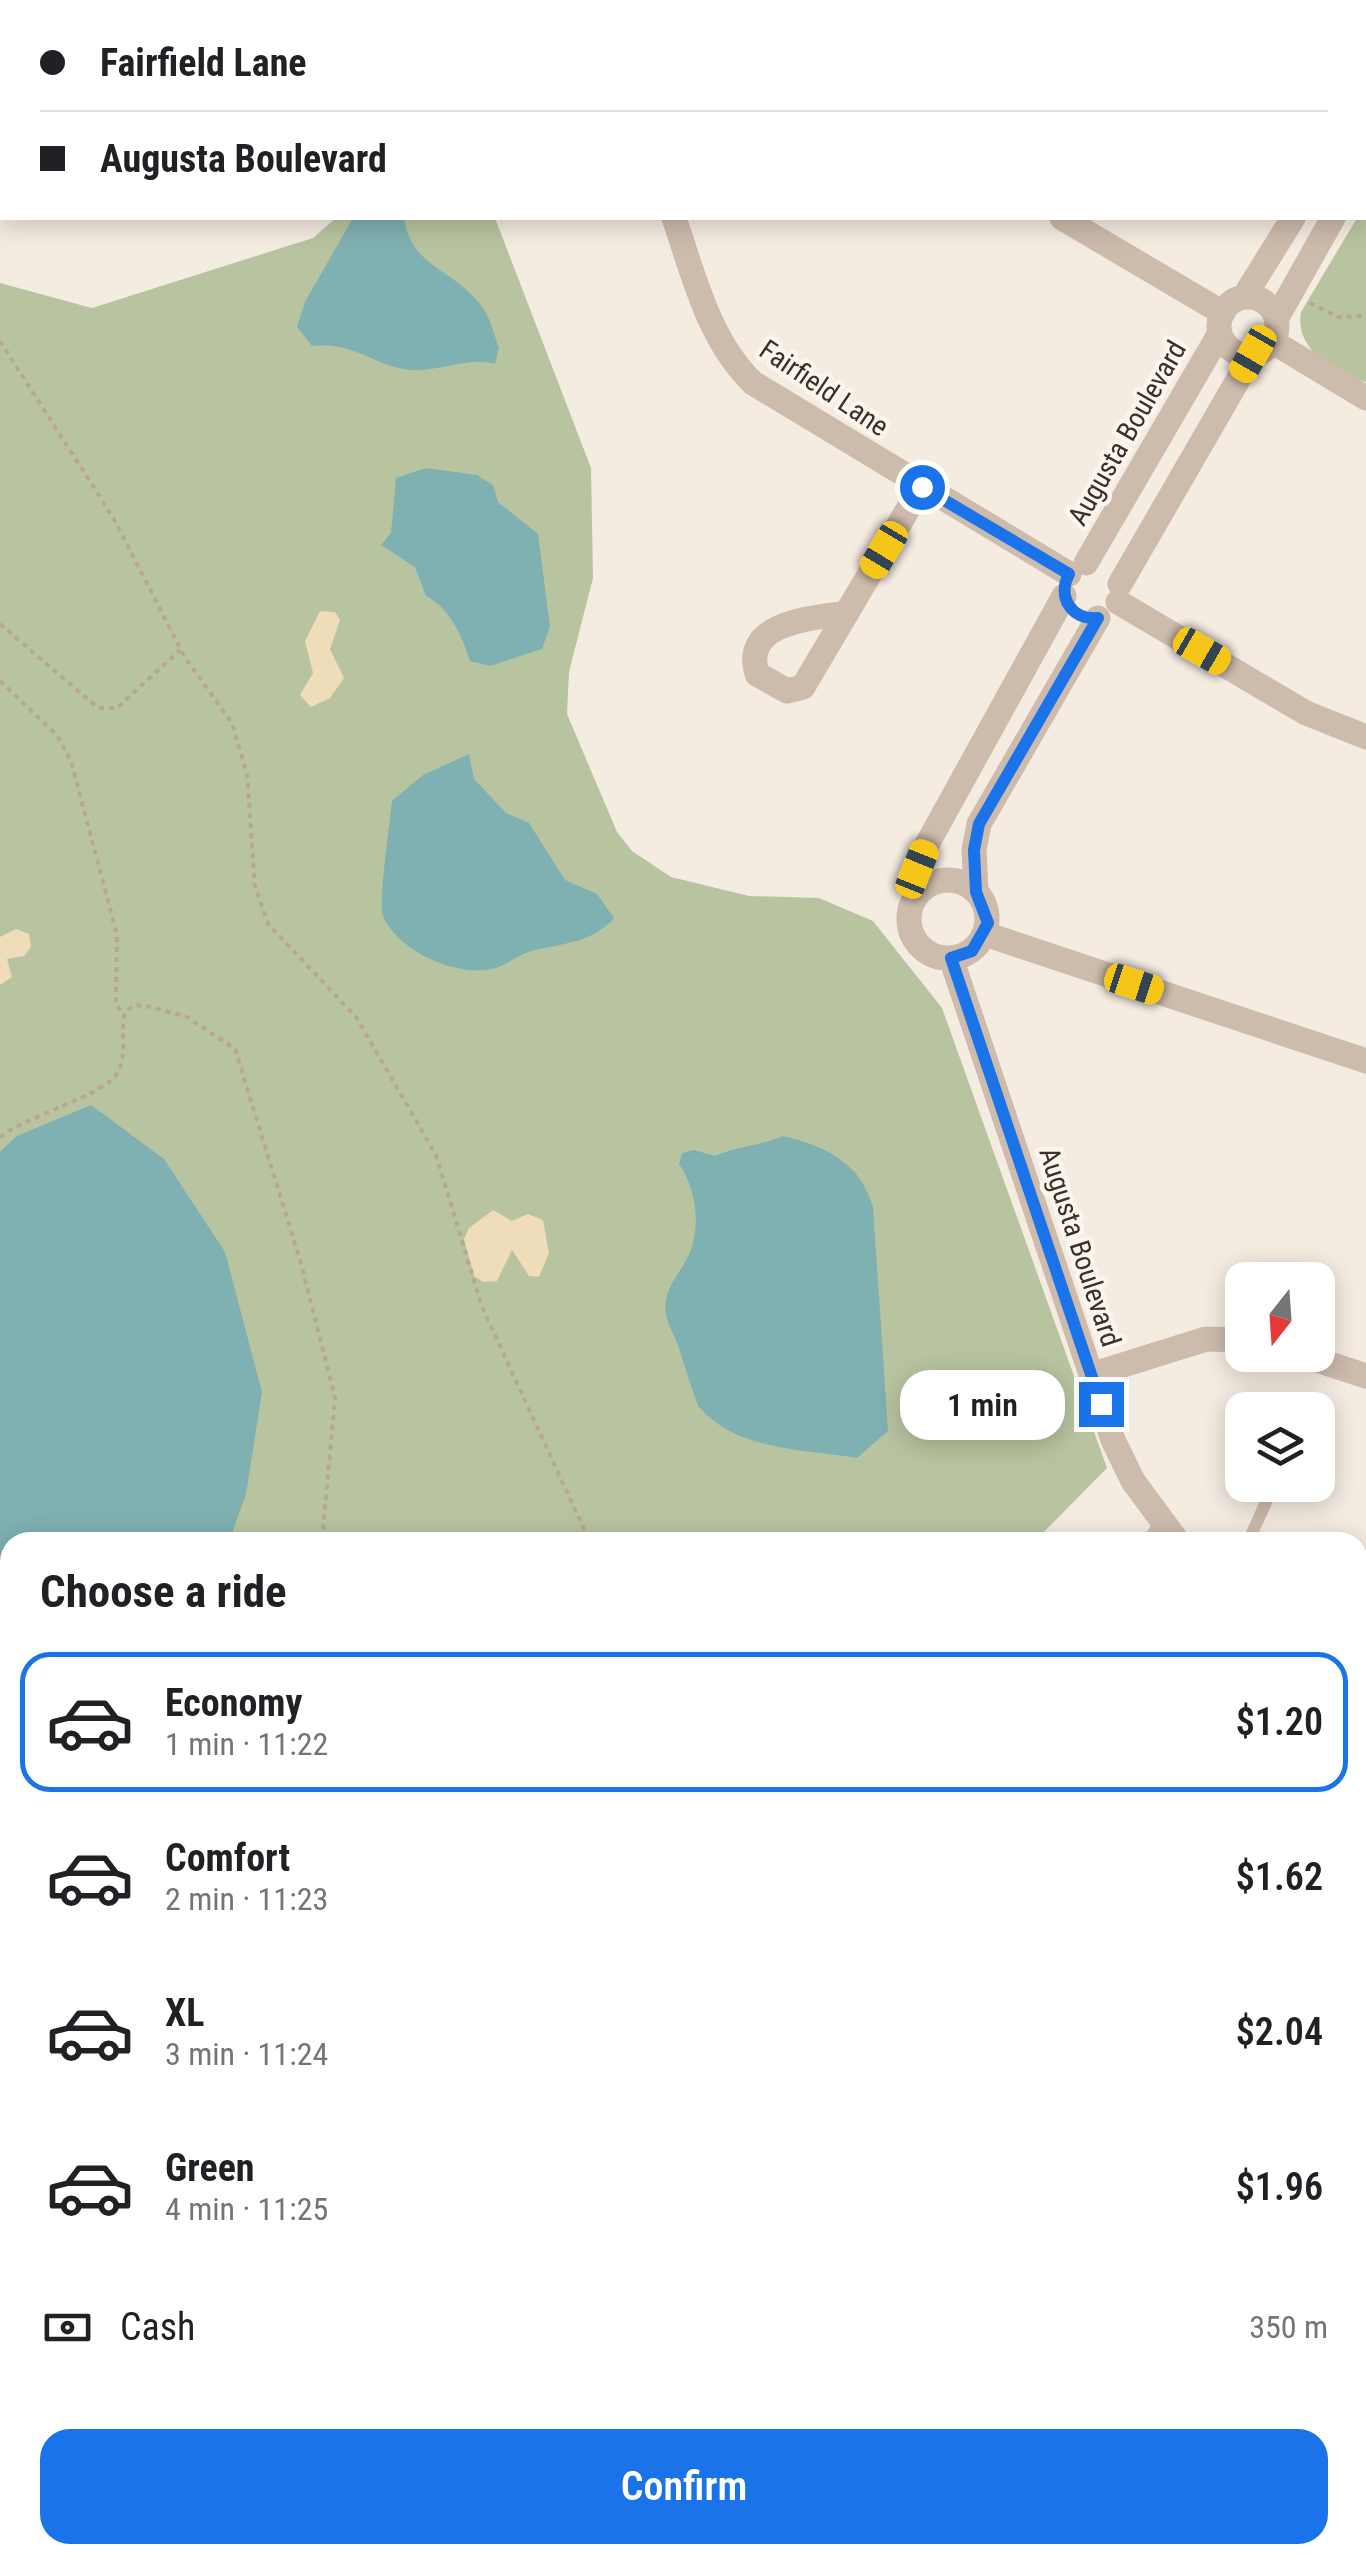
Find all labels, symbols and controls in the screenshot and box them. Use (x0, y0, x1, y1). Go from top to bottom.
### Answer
text: Fairfield Lane (100, 41, 307, 85)
text: Augusta Boulevard (100, 137, 387, 181)
car (1225, 321, 1281, 387)
street label: Fairfield Lane (753, 333, 895, 443)
street label: Augusta Boulevard (1061, 335, 1193, 531)
route start (900, 465, 945, 510)
car (856, 517, 912, 583)
car (1169, 623, 1235, 679)
car (892, 836, 942, 902)
car (1101, 960, 1167, 1008)
street label: Augusta Boulevard (1032, 1143, 1128, 1351)
north arrow (1225, 1262, 1335, 1372)
map controls (1225, 1262, 1335, 1502)
callout: 1 min (901, 1369, 1066, 1439)
route end (1079, 1382, 1124, 1427)
text: 1 min (947, 1386, 1018, 1424)
button: layers (1225, 1392, 1335, 1502)
text: Choose a ride (40, 1565, 287, 1618)
icon: car (45, 1677, 135, 1767)
text: Economy (165, 1681, 302, 1725)
text: $1.20 (1236, 1700, 1323, 1744)
text: 1 min · 11:22 (165, 1725, 328, 1763)
icon: car (45, 1832, 135, 1922)
text: Comfort (165, 1836, 290, 1880)
text: $1.62 (1236, 1855, 1323, 1899)
text: 2 min · 11:23 (165, 1880, 328, 1918)
icon: car (45, 1987, 135, 2077)
text: XL (165, 1991, 204, 2035)
text: $2.04 (1236, 2010, 1323, 2054)
text: 3 min · 11:24 (165, 2035, 328, 2073)
icon: car (45, 2142, 135, 2232)
text: Green (165, 2146, 255, 2190)
text: $1.96 (1236, 2165, 1323, 2209)
text: 4 min · 11:25 (165, 2190, 328, 2228)
icon: cash (40, 2300, 95, 2355)
text: Cash (120, 2305, 195, 2349)
text: 350 m (1249, 2308, 1328, 2346)
button: Confirm (40, 2429, 1328, 2544)

